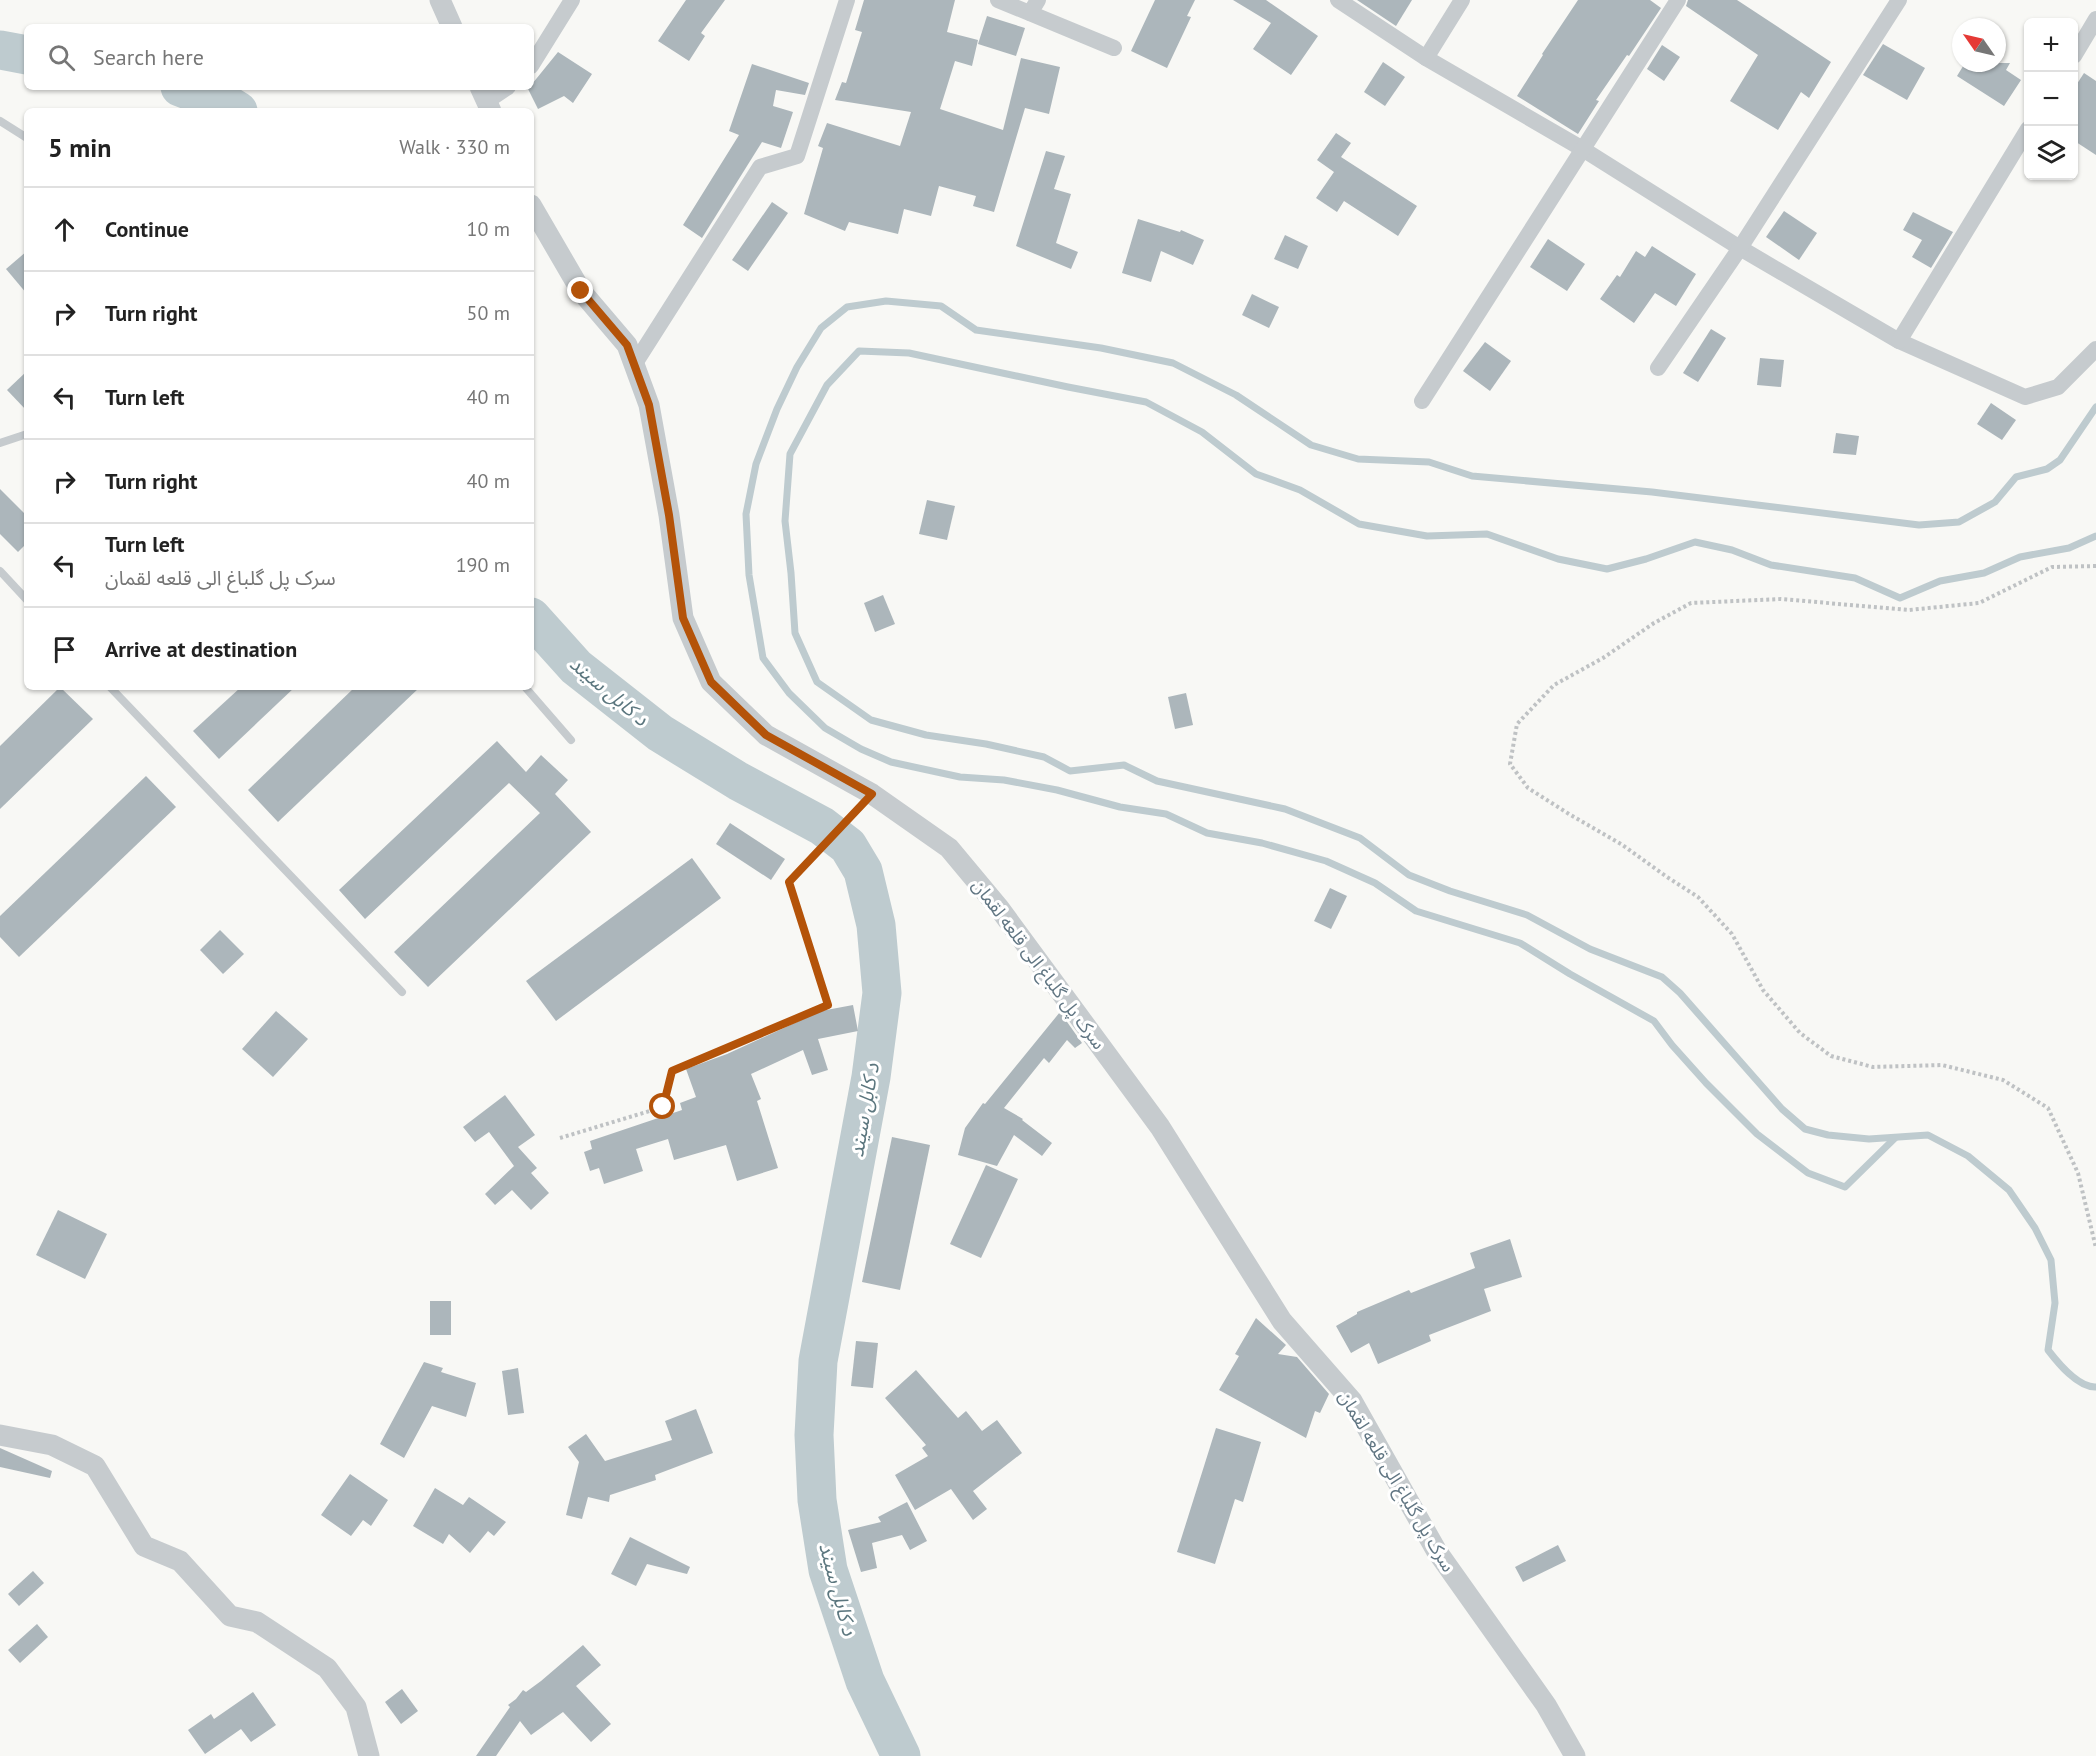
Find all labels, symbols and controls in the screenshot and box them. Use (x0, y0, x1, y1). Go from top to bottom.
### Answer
north arrow (1952, 18, 2006, 72)
map controls (2024, 18, 2078, 180)
button: + (2024, 18, 2078, 72)
search box (24, 24, 534, 90)
icon: search (45, 41, 78, 74)
text: Search here (93, 43, 204, 71)
button: − (2024, 72, 2078, 126)
button: layers (2024, 126, 2078, 180)
text: 5 min (48, 131, 111, 164)
text: Walk · 330 m (399, 134, 510, 160)
icon: ahead (48, 213, 81, 246)
text: Continue (105, 215, 189, 243)
text: 10 m (467, 216, 510, 242)
route end (567, 277, 593, 303)
icon: right (48, 297, 81, 330)
text: Turn right (105, 299, 197, 327)
text: 50 m (467, 300, 510, 326)
icon: left (48, 381, 81, 414)
text: Turn left (105, 383, 185, 411)
text: 40 m (467, 384, 510, 410)
icon: right (48, 465, 81, 498)
text: Turn right (105, 467, 197, 495)
text: 40 m (467, 468, 510, 494)
text: Turn left (105, 530, 185, 558)
icon: left (48, 549, 81, 582)
text: 190 m (456, 552, 510, 578)
text: سرک پل گلباغ الی قلعه لقمان (105, 565, 336, 591)
icon: arrive (48, 633, 81, 666)
text: Arrive at destination (105, 635, 297, 663)
water label: د کابل سيند (564, 651, 654, 732)
street label: سرک پل گلباغ الی قلعه لقمان (965, 874, 1111, 1056)
water label: د کابل سيند (843, 1061, 885, 1159)
route start (649, 1093, 675, 1119)
street label: سرک پل گلباغ الی قلعه لقمان (1331, 1386, 1460, 1577)
water label: د کابل سيند (813, 1540, 863, 1639)

